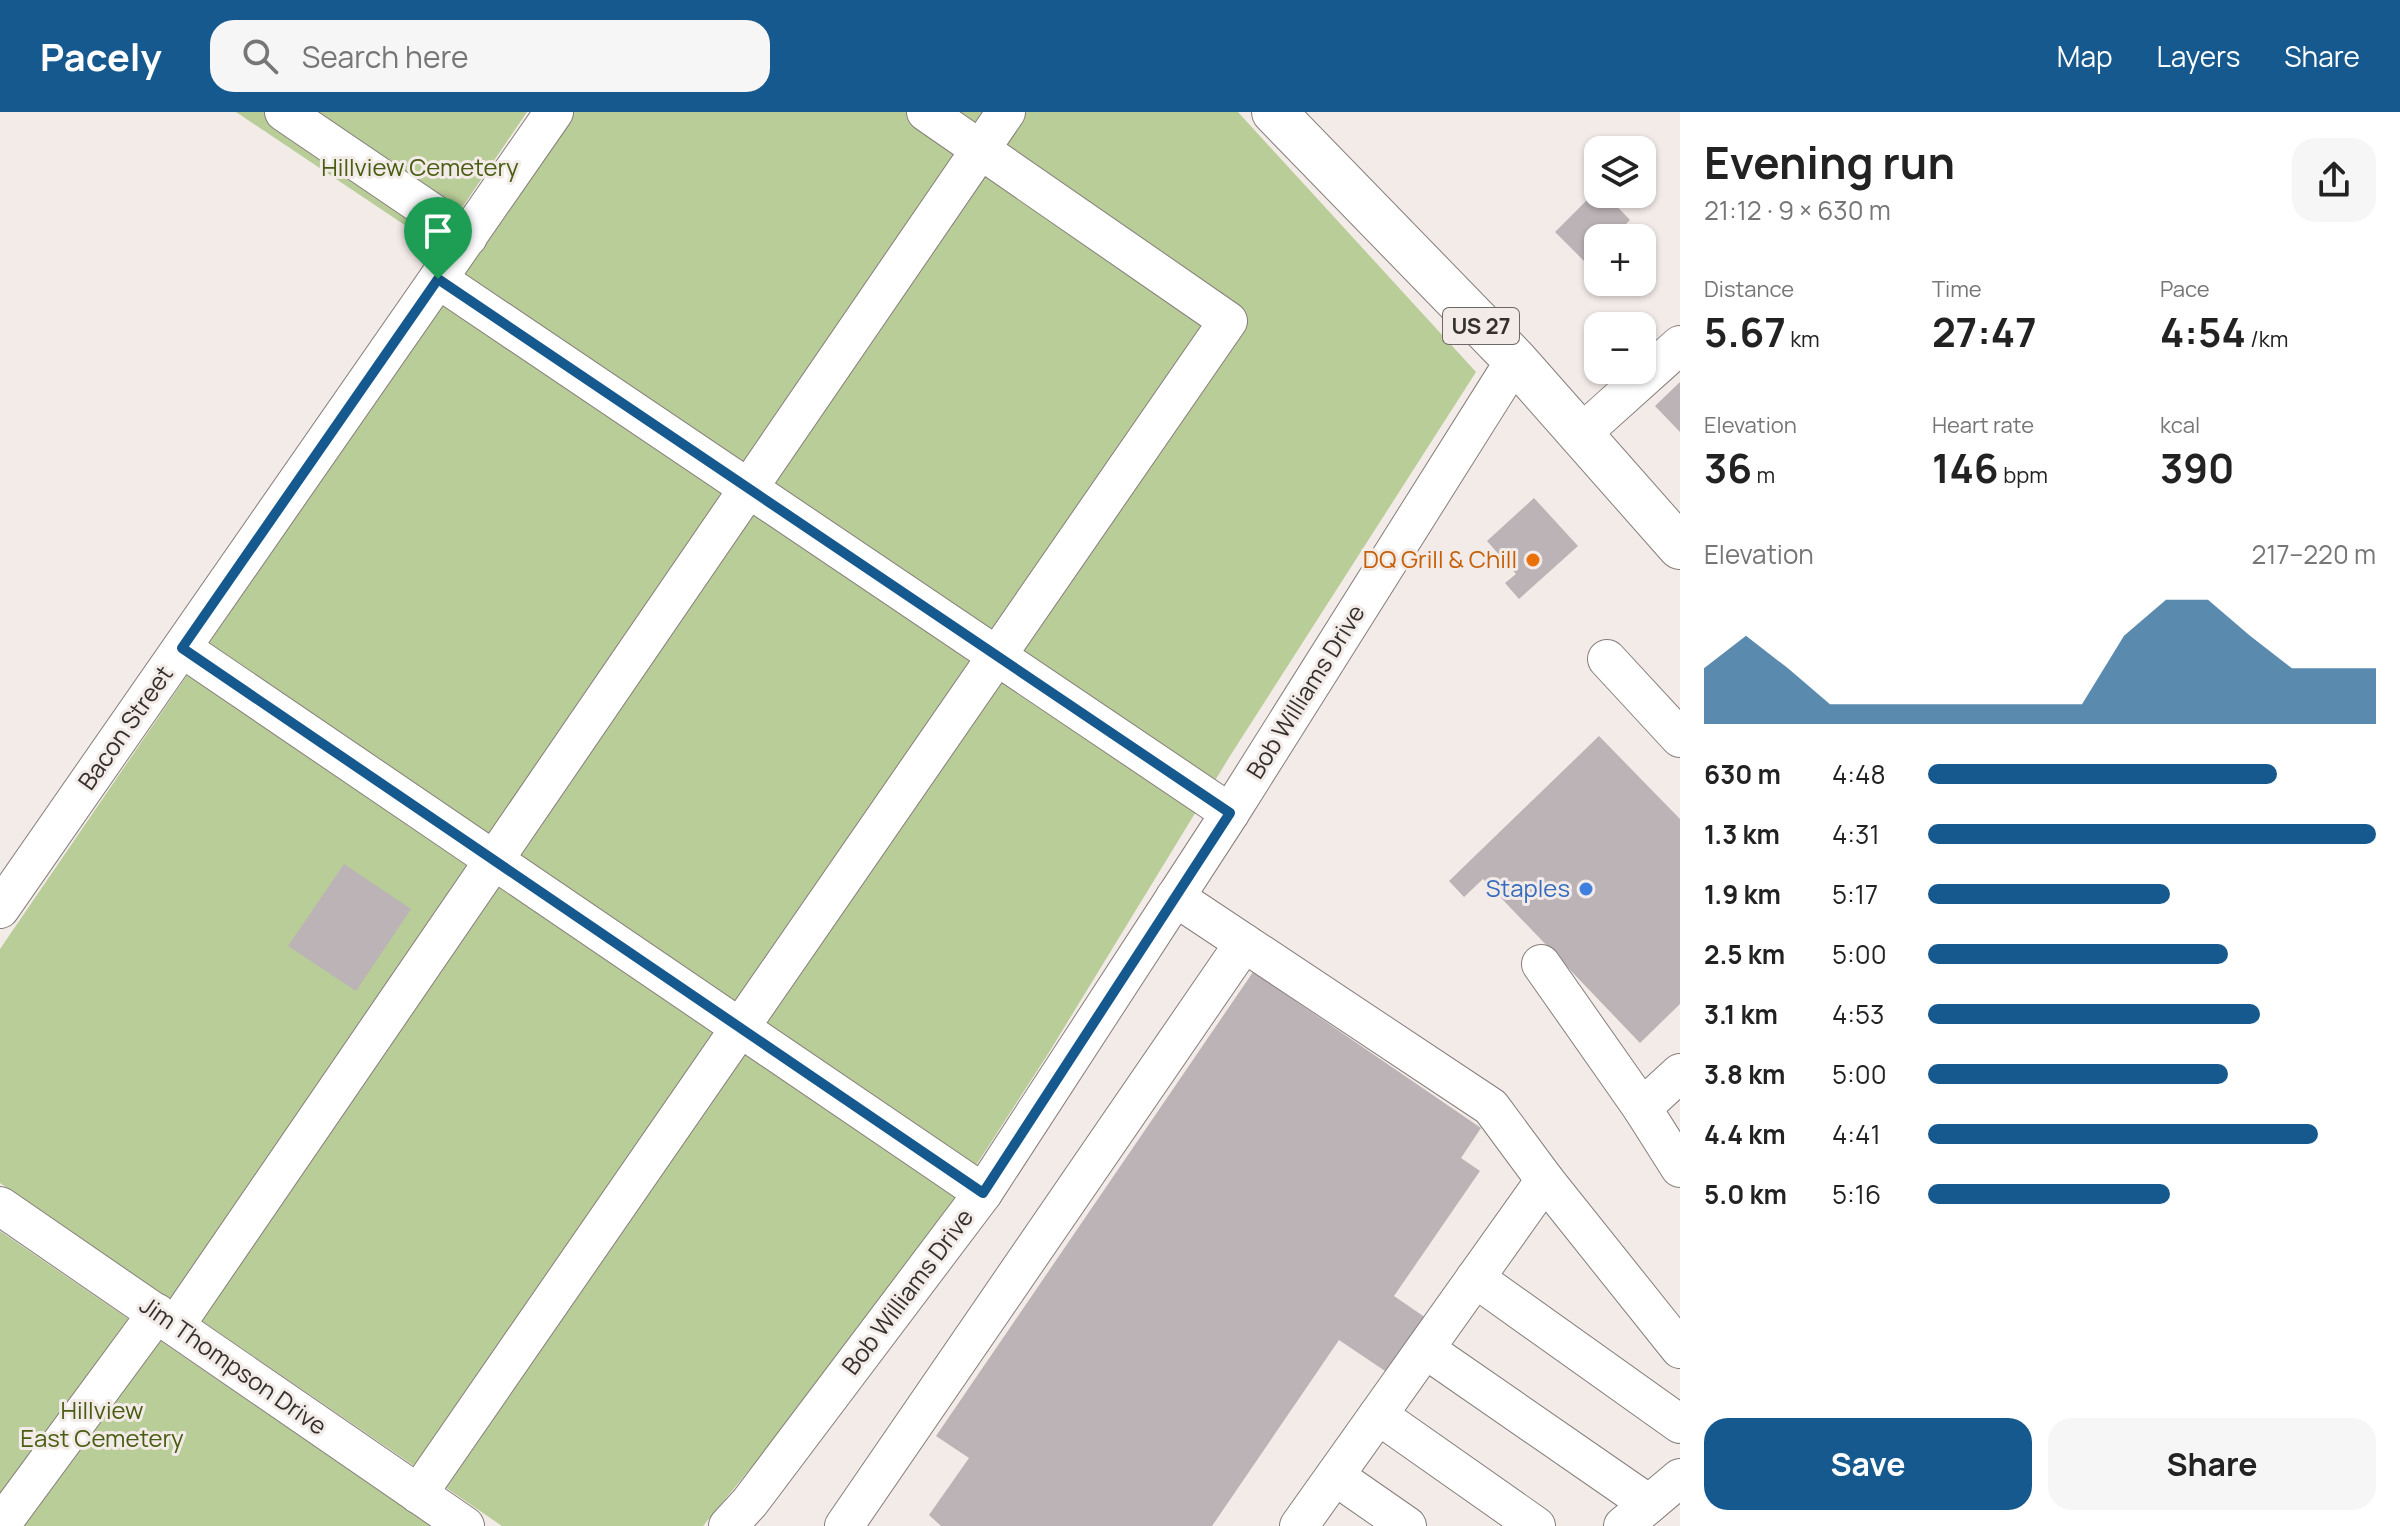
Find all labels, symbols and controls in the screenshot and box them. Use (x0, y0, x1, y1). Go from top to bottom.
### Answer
search box (210, 20, 770, 92)
text: Pacely (40, 30, 162, 82)
icon: search (238, 34, 282, 78)
text: Search here (302, 36, 469, 77)
text: Map (2057, 37, 2113, 75)
text: Layers (2157, 37, 2240, 75)
text: Share (2284, 37, 2360, 75)
text: Evening run (1704, 132, 1955, 192)
map controls (1584, 136, 1656, 384)
button: layers (1584, 136, 1656, 208)
button: share (2292, 138, 2376, 222)
park label: Hillview Cemetery (321, 150, 519, 183)
text: 21:12 · 9 × 630 m (1704, 192, 1891, 228)
pin (404, 197, 472, 279)
icon: arrive (416, 209, 460, 253)
button: + (1584, 224, 1656, 296)
text: Distance (1704, 274, 1794, 304)
text: Time (1932, 274, 1982, 304)
text: Pace (2160, 274, 2210, 304)
text: 5.67 (1704, 304, 1786, 359)
text: 27:47 (1932, 304, 2037, 359)
text: 4:54 (2160, 304, 2246, 359)
road number: US 27 (1443, 308, 1519, 344)
button: − (1584, 312, 1656, 384)
text: km (1786, 324, 1820, 354)
text: /km (2246, 324, 2288, 354)
text: Elevation (1704, 410, 1797, 440)
text: Heart rate (1932, 410, 2034, 440)
text: kcal (2160, 410, 2200, 440)
text: 36 (1704, 440, 1752, 495)
text: 146 (1932, 440, 1999, 495)
text: 390 (2160, 440, 2234, 495)
text: m (1752, 460, 1775, 490)
text: bpm (1999, 460, 2048, 490)
text: Elevation (1704, 536, 1814, 572)
text: 217–220 m (2252, 536, 2376, 572)
place label: DQ Grill & Chill (1363, 542, 1517, 575)
marker: DQ Grill & Chill (1524, 551, 1542, 569)
street label: Bob Williams Drive (1238, 598, 1372, 785)
street label: Bacon Street (70, 658, 180, 796)
text: 630 m (1704, 756, 1781, 792)
text: 4:48 (1832, 756, 1886, 792)
text: 1.3 km (1704, 816, 1780, 852)
text: 4:31 (1832, 816, 1880, 852)
place label: Staples (1486, 871, 1570, 904)
text: 1.9 km (1704, 876, 1781, 912)
text: 5:17 (1832, 876, 1878, 912)
marker: Staples (1577, 880, 1595, 898)
text: 2.5 km (1704, 936, 1785, 972)
text: 5:00 (1832, 936, 1887, 972)
text: 3.1 km (1704, 996, 1778, 1032)
text: 4:53 (1832, 996, 1885, 1032)
text: 3.8 km (1704, 1056, 1786, 1092)
text: 5:00 (1832, 1056, 1887, 1092)
text: 4.4 km (1704, 1116, 1786, 1152)
text: 4:41 (1832, 1116, 1881, 1152)
text: 5.0 km (1704, 1176, 1787, 1212)
text: 5:16 (1832, 1176, 1881, 1212)
street label: Bob Williams Drive (834, 1201, 980, 1381)
street label: Jim Thompson Drive (134, 1288, 334, 1442)
park label: Hillview East Cemetery (20, 1393, 184, 1454)
button: Save (1704, 1418, 2032, 1510)
button: Share (2048, 1418, 2376, 1510)

